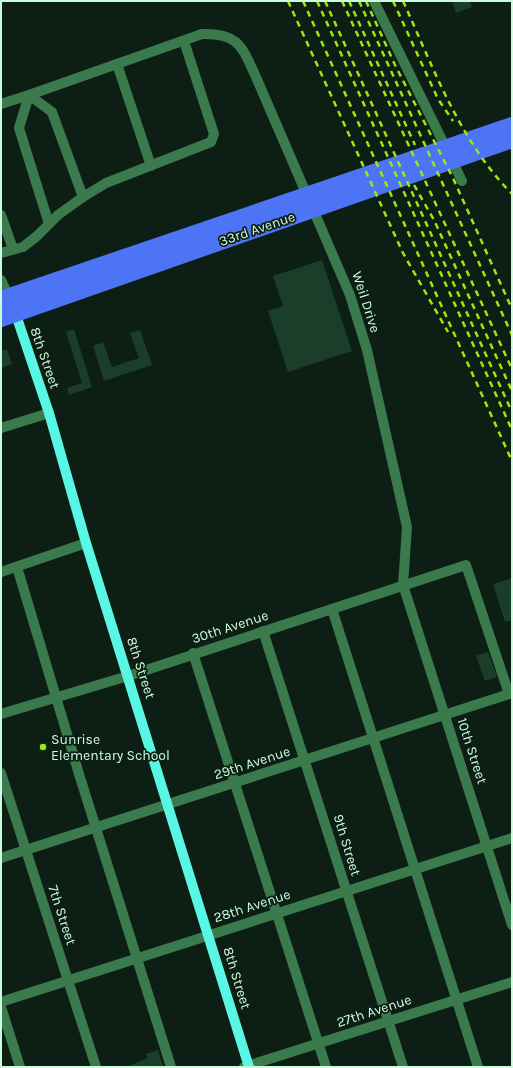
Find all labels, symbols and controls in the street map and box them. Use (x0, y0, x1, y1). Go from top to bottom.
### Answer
street label: 33rd Avenue (217, 208, 297, 250)
street label: Weil Drive (348, 269, 384, 335)
street label: 8th Street (27, 325, 63, 391)
street label: 30th Avenue (189, 607, 271, 647)
street label: 8th Street (123, 635, 159, 701)
street label: 10th Street (453, 716, 491, 786)
place label: Sunrise Elementary School (51, 731, 170, 764)
marker: Sunrise Elementary School (38, 742, 48, 752)
street label: 29th Avenue (212, 743, 292, 783)
street label: 9th Street (330, 812, 364, 878)
street label: 7th Street (44, 883, 80, 947)
street label: 28th Avenue (211, 886, 293, 926)
street label: 8th Street (220, 945, 254, 1011)
street label: 27th Avenue (334, 991, 414, 1031)

